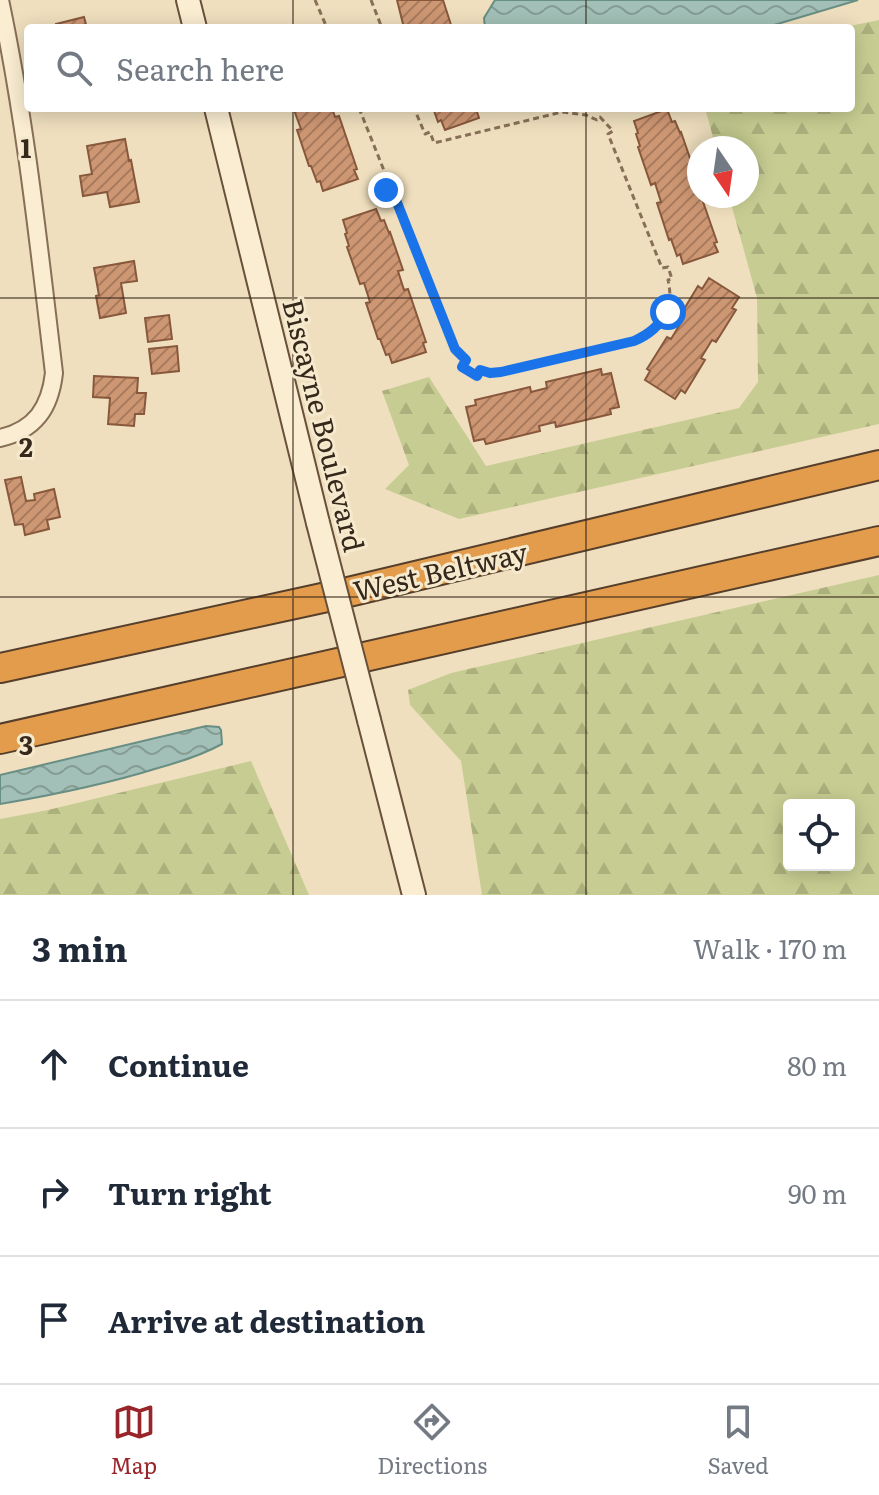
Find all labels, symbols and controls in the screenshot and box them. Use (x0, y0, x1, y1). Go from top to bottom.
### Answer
search box (24, 24, 855, 112)
icon: search (52, 46, 96, 90)
text: Search here (116, 46, 284, 90)
text: 1 (21, 127, 32, 166)
north arrow (687, 136, 759, 208)
route end (368, 172, 404, 208)
street label: Biscayne Boulevard (273, 294, 377, 556)
route start (650, 294, 686, 330)
text: 2 (19, 426, 33, 465)
street label: West Beltway (349, 529, 532, 610)
text: 3 (19, 724, 33, 763)
map controls (783, 799, 855, 871)
button: locate (783, 799, 855, 871)
text: 3 min (32, 922, 128, 972)
text: Walk · 170 m (693, 928, 847, 967)
icon: ahead (32, 1042, 76, 1086)
text: Continue (108, 1042, 249, 1086)
text: 80 m (787, 1045, 847, 1084)
icon: right (32, 1170, 76, 1214)
text: Turn right (108, 1170, 272, 1214)
text: 90 m (788, 1173, 847, 1212)
icon: arrive (32, 1298, 76, 1342)
text: Arrive at destination (108, 1298, 425, 1342)
tab: Map (110, 1400, 157, 1481)
tab: Directions (377, 1400, 487, 1481)
tab: Saved (708, 1400, 769, 1481)

